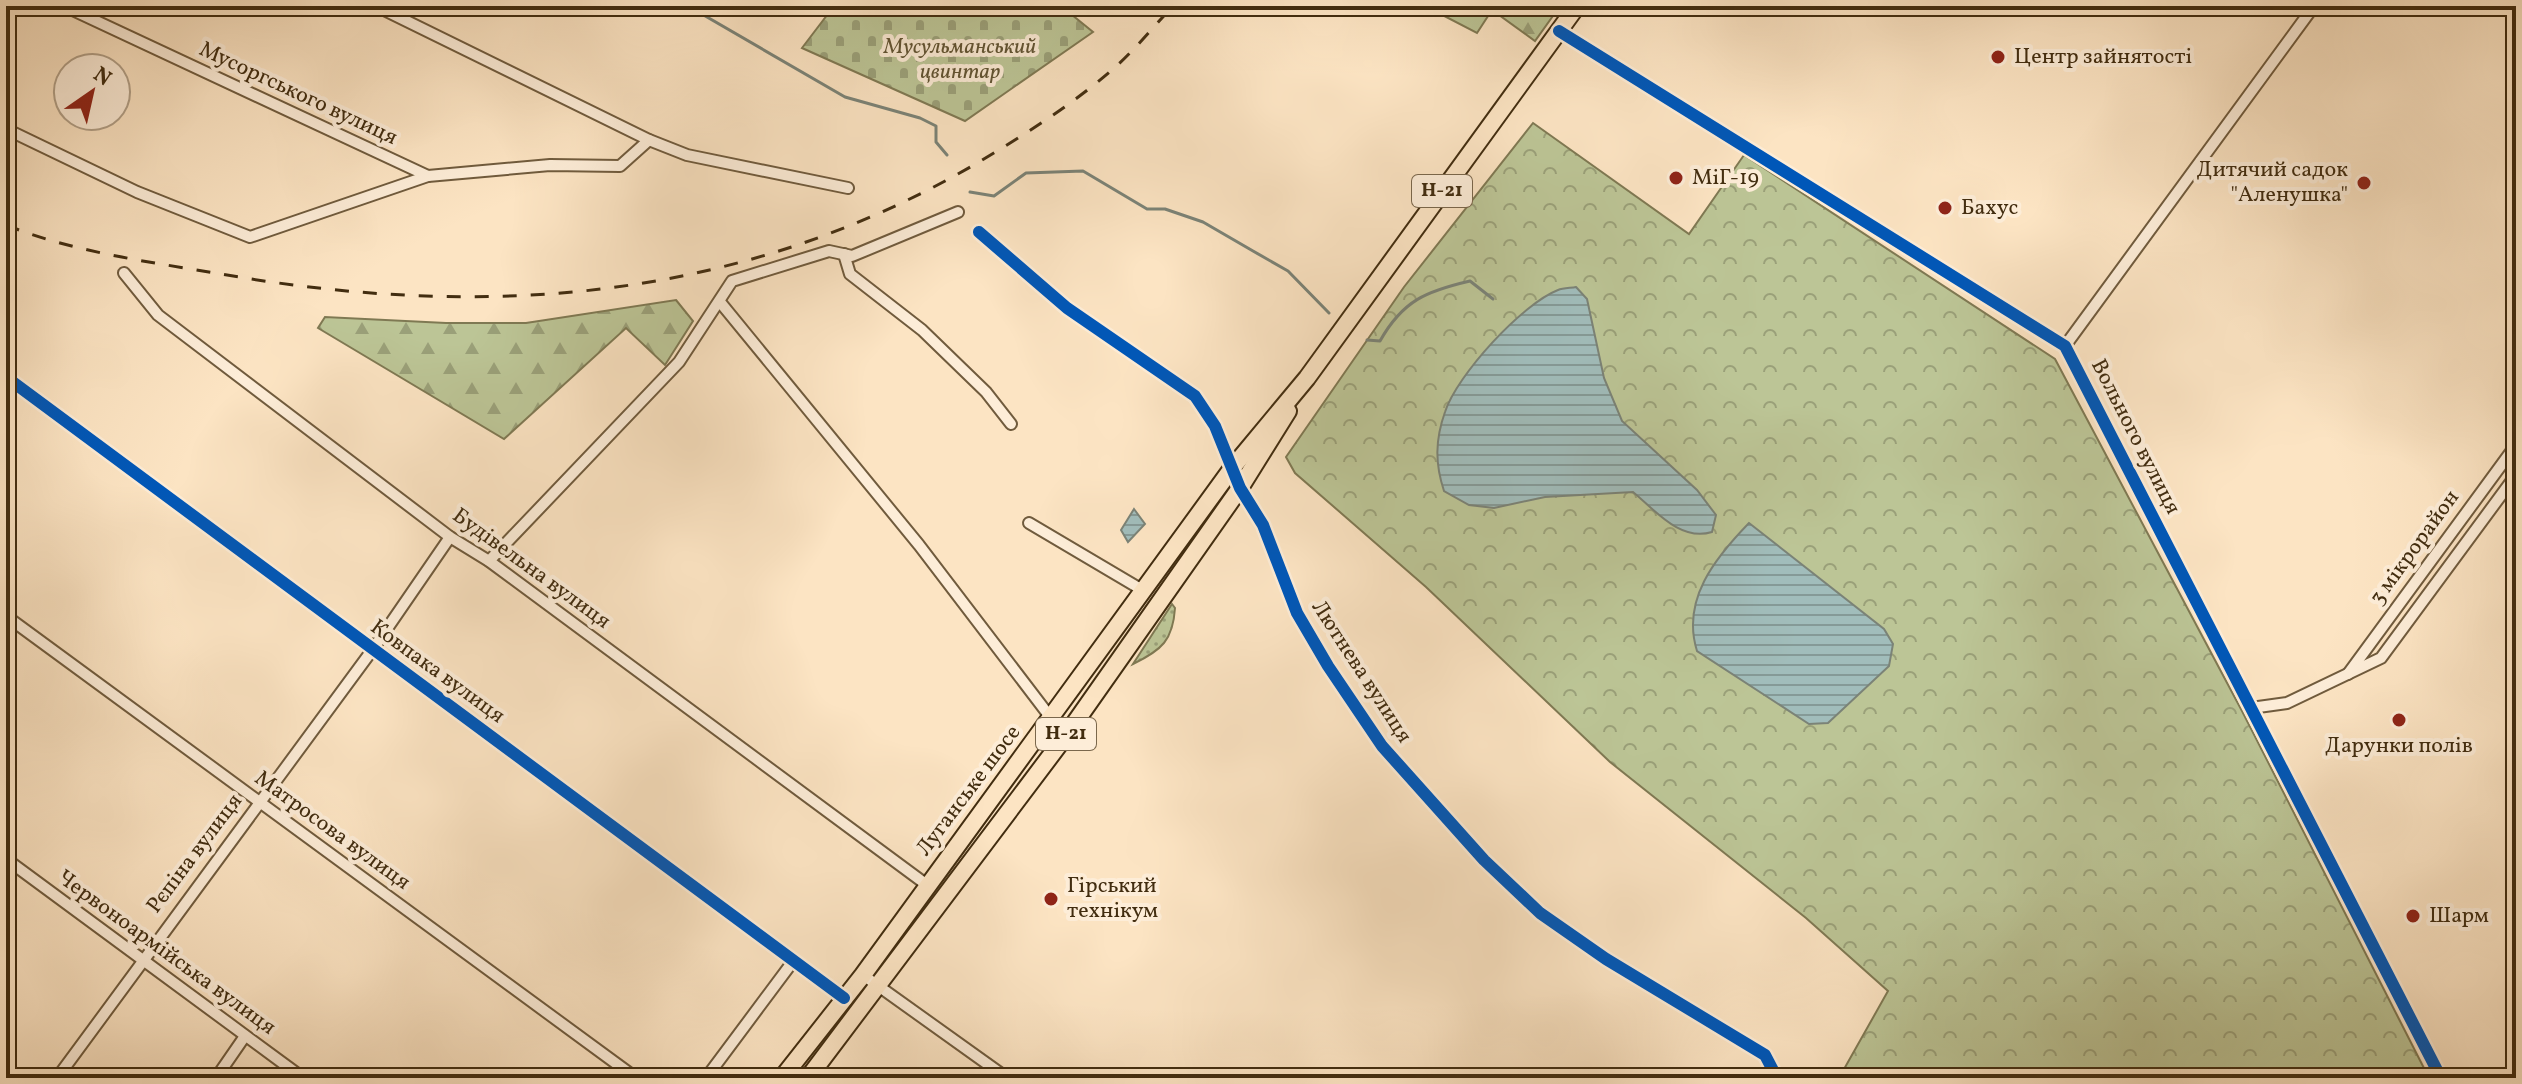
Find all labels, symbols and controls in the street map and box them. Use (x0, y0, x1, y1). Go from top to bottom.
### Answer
park label: Мусульманський цвинтар (883, 32, 1036, 88)
street label: Мусоргського вулиця (194, 34, 402, 154)
place label: Центр зайнятості (2014, 42, 2192, 73)
marker: Центр зайнятості (1989, 48, 2007, 66)
north arrow (52, 52, 132, 132)
text: N (86, 60, 117, 95)
place label: Дитячий садок "Аленушка" (2197, 155, 2348, 211)
place label: МіГ-19 (1692, 163, 1759, 194)
marker: МіГ-19 (1667, 169, 1685, 187)
marker: Дитячий садок "Аленушка" (2355, 174, 2373, 192)
road number: Н-21 (1412, 175, 1472, 207)
place label: Бахус (1961, 193, 2018, 224)
marker: Бахус (1936, 199, 1954, 217)
street label: Вольного вулиця (2082, 354, 2188, 520)
street label: 3 мікрорайон (2363, 484, 2467, 612)
street label: Будівельна вулиця (445, 501, 617, 637)
street label: Лютнева вулиця (1303, 594, 1419, 750)
street label: Ковпака вулиця (363, 613, 511, 731)
marker: Дарунки полів (2390, 711, 2408, 729)
road number: Н-21 (1036, 718, 1096, 750)
street label: Луганське шосе (909, 719, 1029, 863)
place label: Дарунки полів (2325, 731, 2473, 762)
street label: Матросова вулиця (248, 764, 416, 898)
street label: Рєпіна вулиця (140, 788, 250, 920)
street label: Червоноармійська вулиця (50, 863, 282, 1043)
place label: Гірський технікум (1067, 871, 1158, 927)
marker: Гірський технікум (1042, 890, 1060, 908)
place label: Шарм (2429, 901, 2489, 932)
marker: Шарм (2404, 907, 2422, 925)

